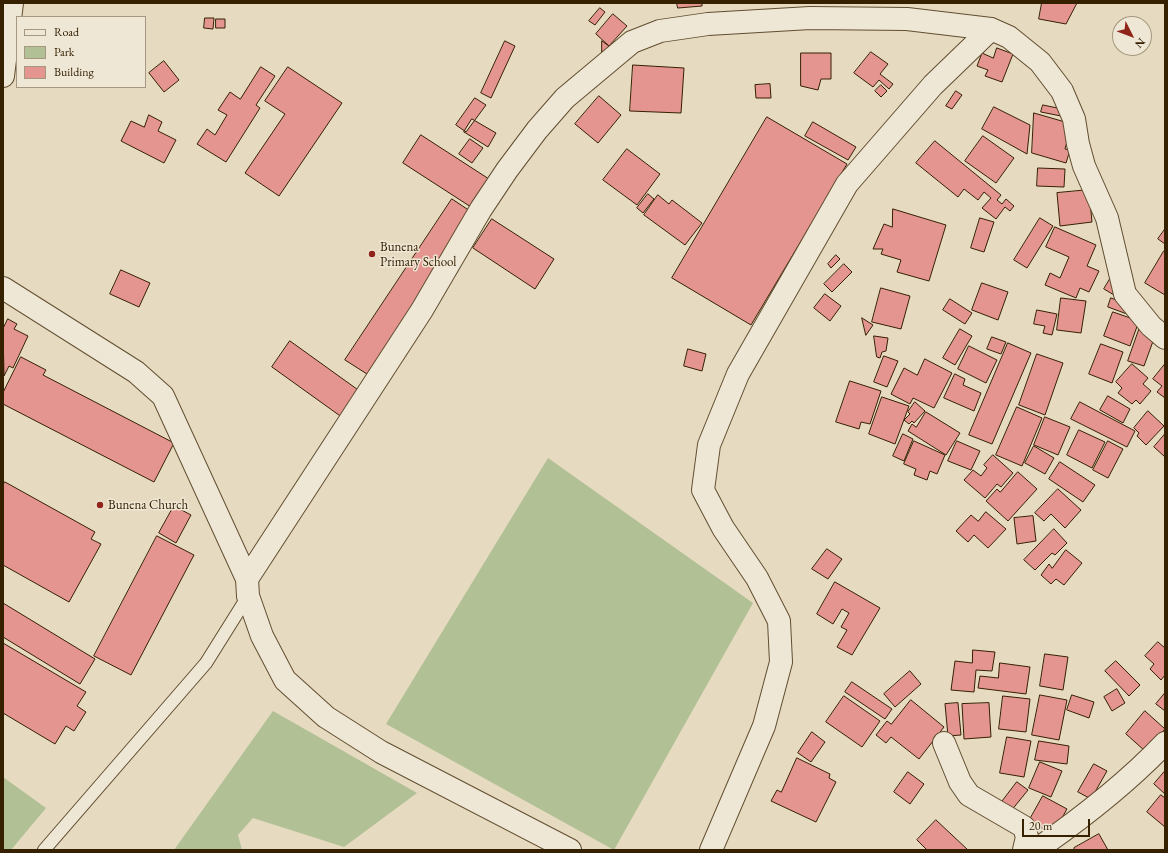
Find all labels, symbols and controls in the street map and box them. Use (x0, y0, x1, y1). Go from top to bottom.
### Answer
legend (16, 16, 146, 88)
north arrow (1112, 16, 1152, 56)
text: Road (54, 24, 79, 40)
text: N (1132, 35, 1148, 51)
text: Park (54, 44, 74, 60)
text: Building (54, 64, 94, 80)
place label: Bunena Primary School (380, 239, 456, 270)
marker: Bunena Primary School (367, 249, 377, 259)
place label: Bunena Church (108, 497, 188, 513)
marker: Bunena Church (95, 500, 105, 510)
scale bar (1024, 811, 1092, 837)
text: 20 m (1029, 818, 1052, 834)

